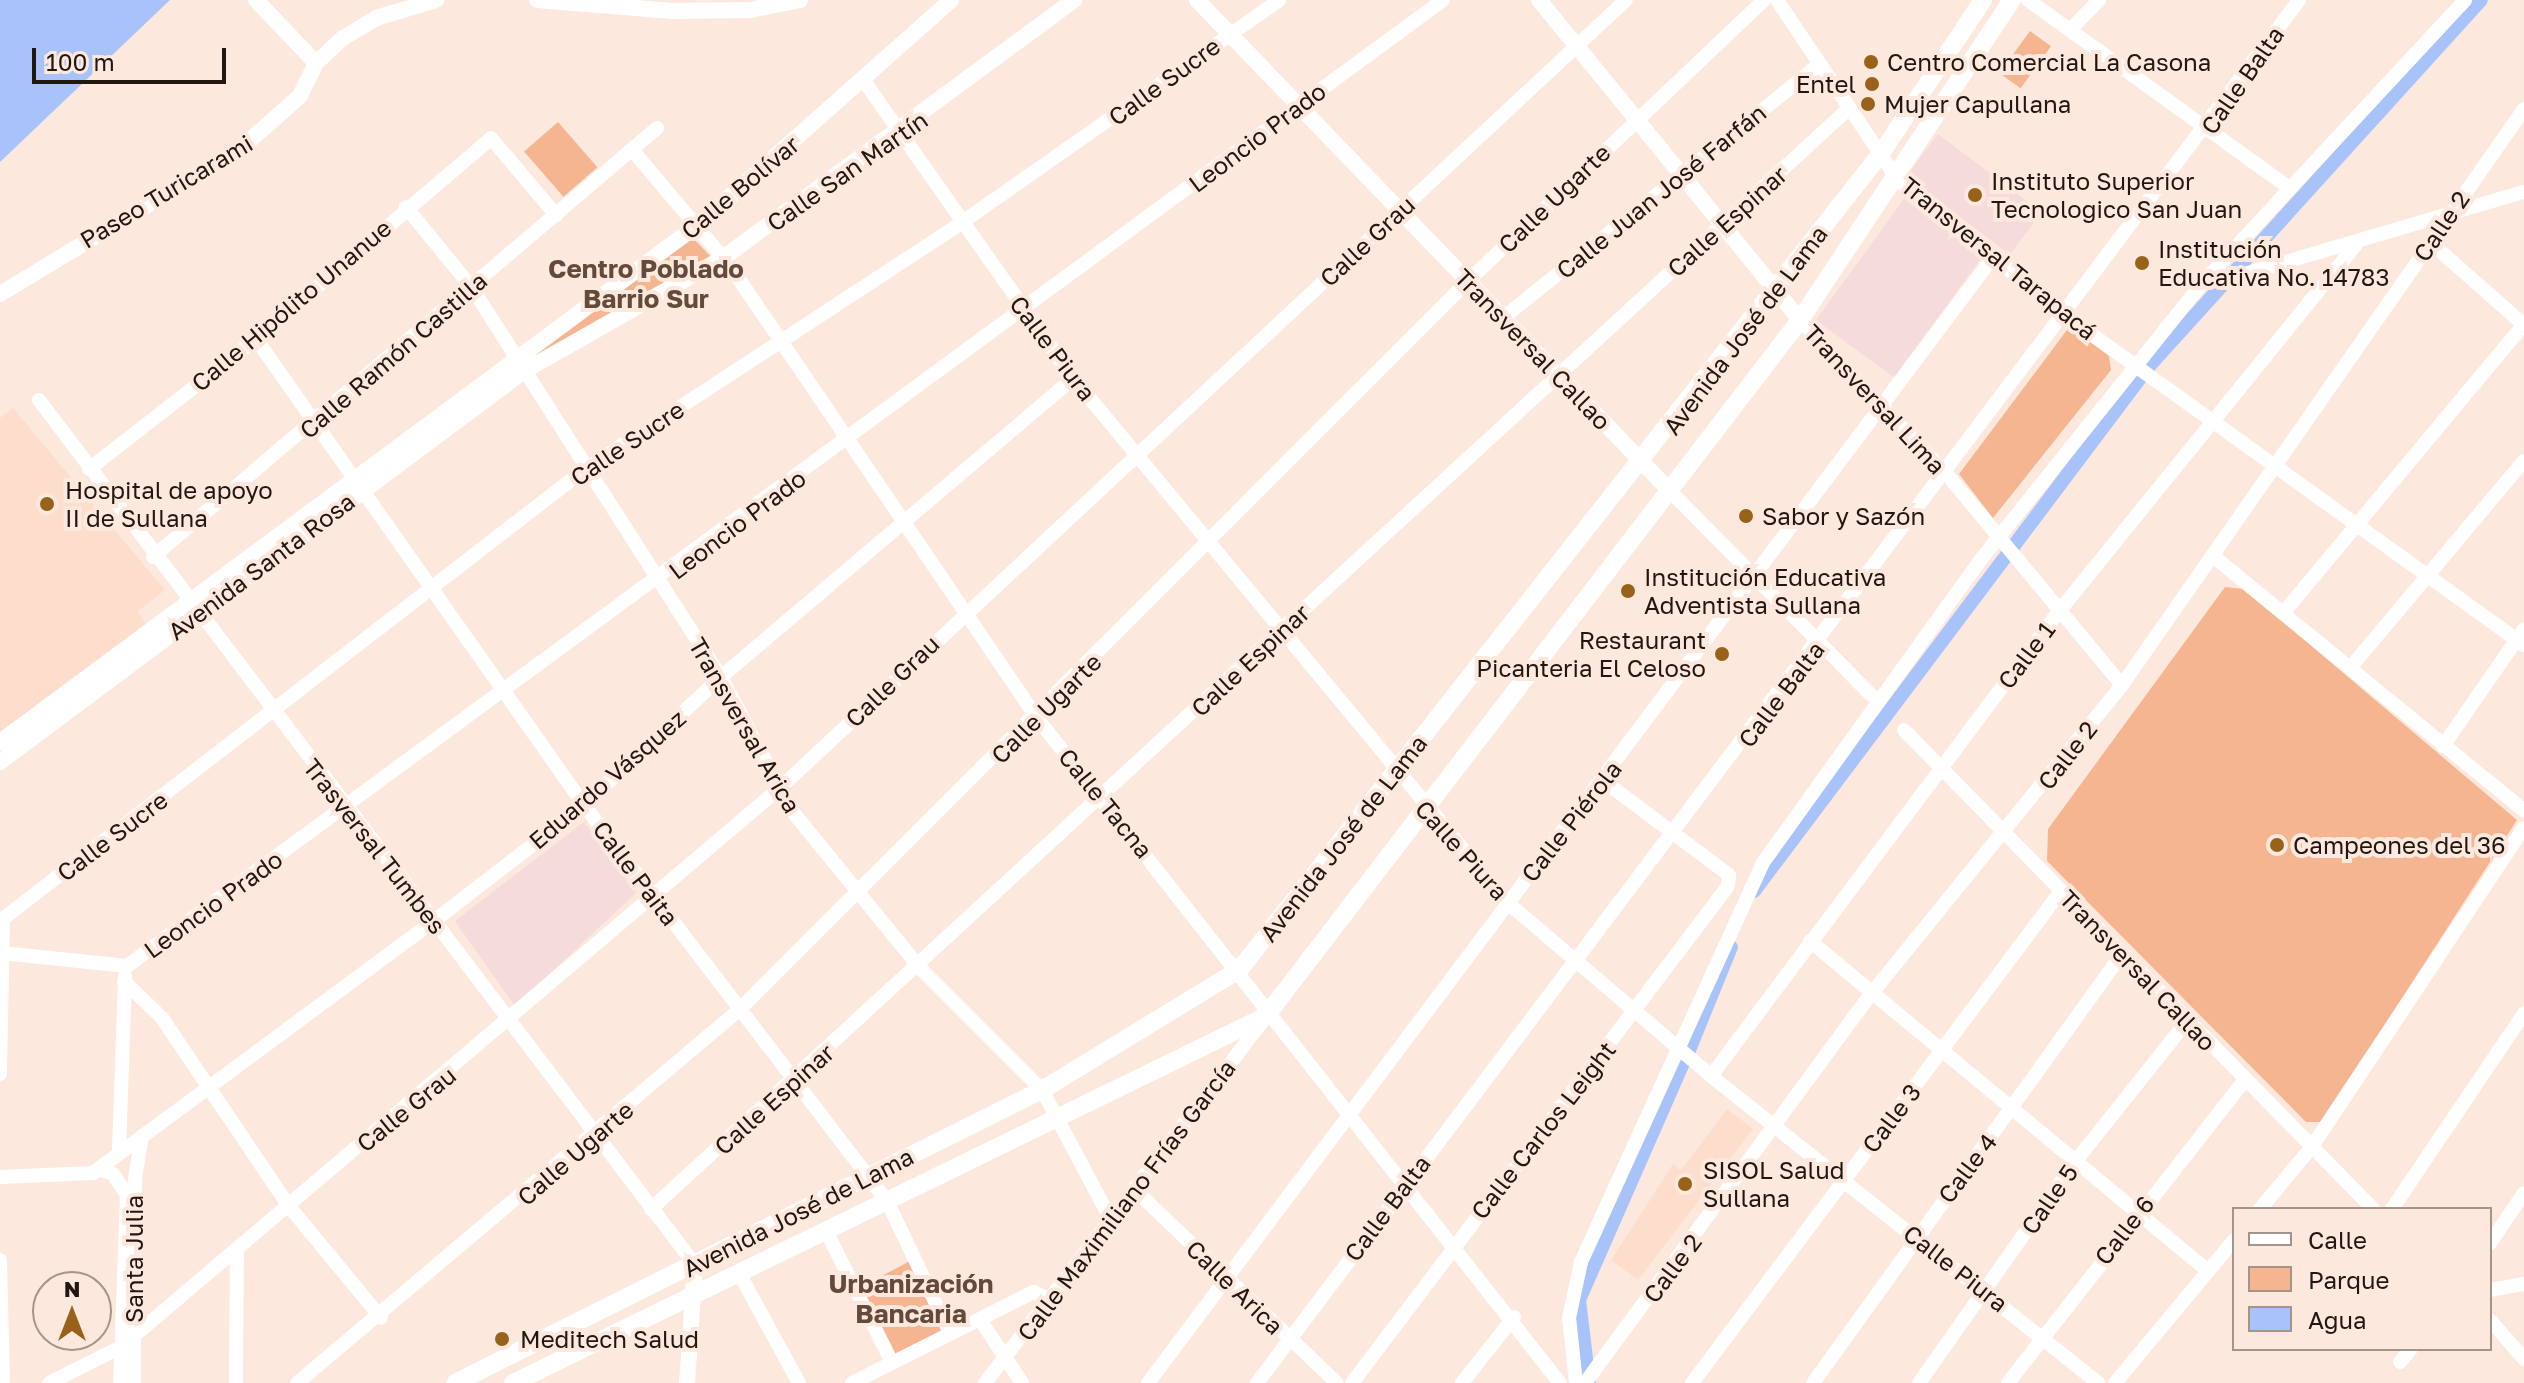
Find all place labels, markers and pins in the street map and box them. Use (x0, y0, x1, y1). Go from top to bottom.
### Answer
place label: Centro Comercial La Casona (1887, 48, 2211, 76)
marker: Centro Comercial La Casona (1862, 53, 1880, 71)
place label: Entel (1796, 70, 1856, 98)
marker: Entel (1863, 75, 1881, 93)
place label: Mujer Capullana (1884, 90, 2071, 118)
marker: Mujer Capullana (1859, 95, 1877, 113)
place label: Instituto Superior Tecnologico San Juan (1991, 167, 2242, 223)
marker: Instituto Superior Tecnologico San Juan (1966, 186, 1984, 204)
place label: Institución Educativa No. 14783 (2158, 235, 2389, 291)
marker: Institución Educativa No. 14783 (2133, 254, 2151, 272)
place label: Hospital de apoyo II de Sullana (65, 476, 273, 532)
marker: Hospital de apoyo II de Sullana (36, 493, 58, 515)
place label: Sabor y Sazón (1762, 502, 1925, 530)
marker: Sabor y Sazón (1737, 507, 1755, 525)
place label: Institución Educativa Adventista Sullana (1644, 563, 1886, 619)
marker: Institución Educativa Adventista Sullana (1619, 582, 1637, 600)
place label: Restaurant Picanteria El Celoso (1476, 626, 1706, 682)
marker: Restaurant Picanteria El Celoso (1713, 645, 1731, 663)
place label: Campeones del 36 (2293, 831, 2506, 859)
marker: Campeones del 36 (2268, 836, 2286, 854)
place label: SISOL Salud Sullana (1703, 1156, 1845, 1212)
marker: SISOL Salud Sullana (1674, 1173, 1696, 1195)
place label: Meditech Salud (520, 1325, 699, 1353)
marker: Meditech Salud (491, 1328, 513, 1350)

